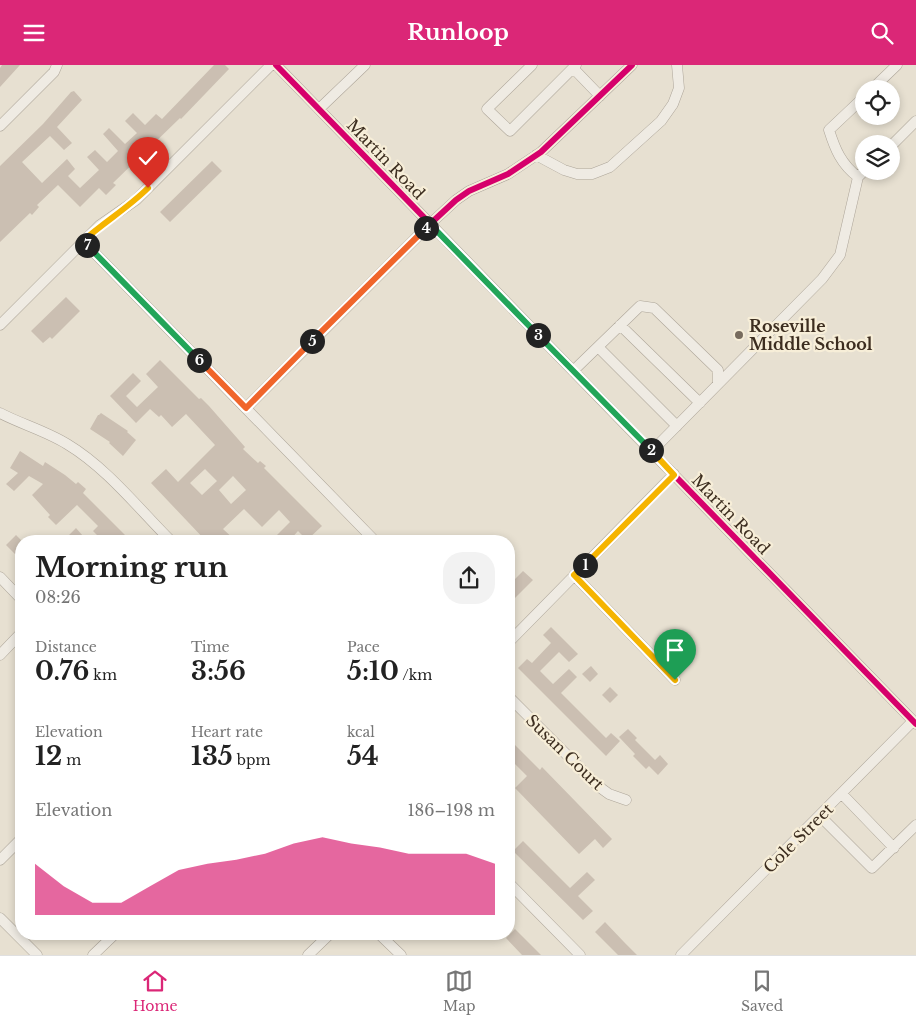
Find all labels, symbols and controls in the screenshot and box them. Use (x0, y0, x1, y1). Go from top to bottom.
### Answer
icon: menu (20, 19, 48, 47)
text: Runloop (407, 19, 509, 46)
icon: search (868, 19, 896, 47)
map controls (855, 80, 900, 180)
button: locate (855, 80, 900, 125)
street label: Martin Road (343, 115, 429, 203)
button: layers (855, 135, 900, 180)
pin (127, 137, 169, 188)
icon: check (134, 144, 162, 172)
pin: 4 (414, 215, 438, 241)
text: 4 (422, 219, 431, 237)
pin: 7 (74, 233, 100, 257)
text: 7 (84, 236, 91, 254)
place label: Roseville Middle School (749, 316, 873, 354)
pin: 3 (526, 323, 550, 347)
text: 3 (534, 326, 543, 344)
pin: 5 (300, 329, 324, 353)
marker: Roseville Middle School (733, 329, 745, 341)
text: 5 (308, 332, 317, 350)
pin: 6 (186, 347, 212, 373)
text: 6 (195, 351, 204, 369)
pin: 2 (638, 437, 664, 463)
text: 2 (647, 441, 656, 459)
street label: Martin Road (688, 470, 774, 558)
text: Morning run (35, 550, 228, 585)
button: share (443, 552, 495, 604)
pin: 1 (572, 553, 598, 577)
text: 1 (582, 556, 589, 574)
text: 08:26 (35, 587, 81, 607)
pin (654, 629, 696, 680)
icon: arrive (661, 636, 689, 664)
text: Distance (35, 638, 97, 656)
text: Time (191, 638, 230, 656)
text: Pace (347, 638, 380, 656)
text: 0.76 (35, 656, 89, 687)
text: 3:56 (191, 656, 246, 687)
text: 5:10 (347, 656, 399, 687)
text: km (89, 666, 117, 684)
text: /km (399, 666, 432, 684)
street label: Susan Court (522, 710, 608, 794)
text: Elevation (35, 723, 103, 741)
text: Heart rate (191, 723, 263, 741)
text: kcal (347, 723, 375, 741)
text: 12 (35, 741, 62, 772)
text: 135 (191, 741, 233, 772)
text: 54 (347, 741, 378, 772)
text: m (62, 751, 81, 769)
text: bpm (233, 751, 270, 769)
street label: Cole Street (759, 799, 837, 877)
text: Elevation (35, 800, 112, 820)
text: 186–198 m (407, 800, 495, 820)
tab: Home (133, 967, 178, 1015)
tab: Map (443, 967, 476, 1015)
tab: Saved (741, 967, 783, 1015)

